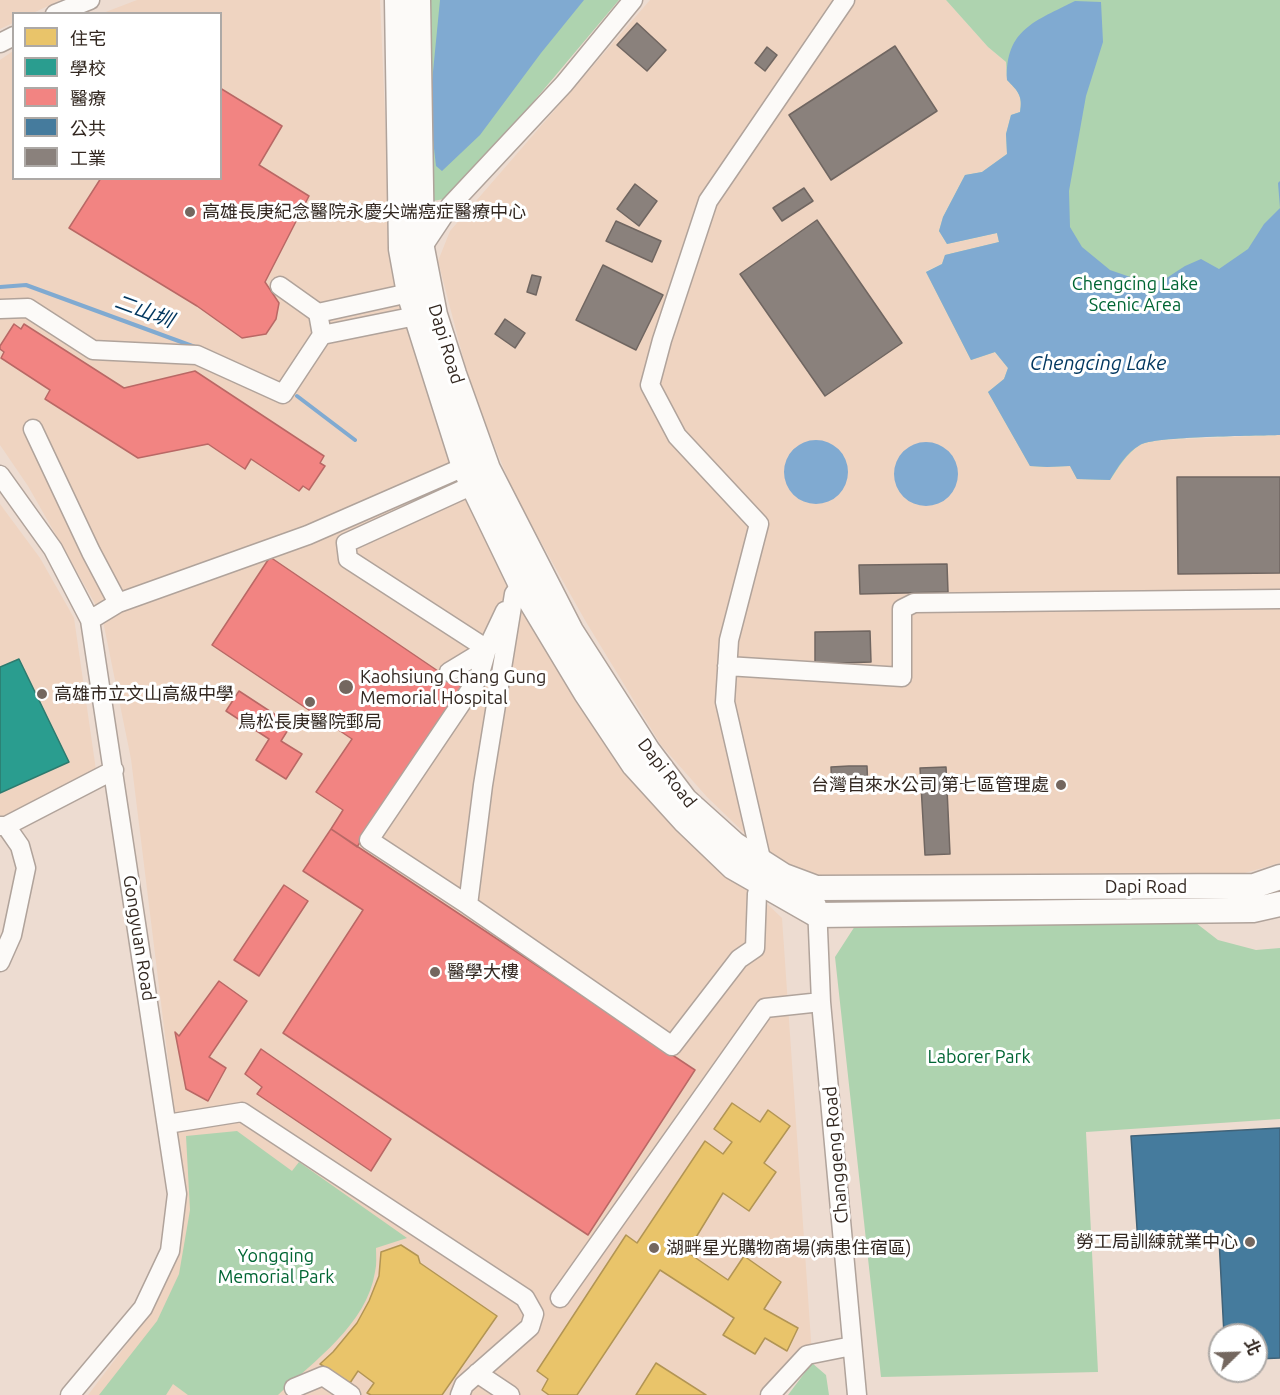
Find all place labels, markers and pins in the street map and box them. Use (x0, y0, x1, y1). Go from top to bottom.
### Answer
place label: 高雄長庚紀念醫院永慶尖端癌症醫療中心 (202, 201, 526, 223)
marker: 高雄長庚紀念醫院永慶尖端癌症醫療中心 (183, 205, 197, 219)
place label: Kaohsiung Chang Gung Memorial Hospital (360, 666, 546, 708)
marker: Kaohsiung Chang Gung Memorial Hospital (337, 678, 355, 696)
place label: 高雄市立文山高級中學 (54, 683, 234, 705)
marker: 高雄市立文山高級中學 (35, 687, 49, 701)
marker: 鳥松長庚醫院郵局 (303, 695, 317, 709)
place label: 鳥松長庚醫院郵局 (238, 711, 382, 733)
place label: 台灣自來水公司 第七區管理處 (811, 774, 1049, 796)
marker: 台灣自來水公司 第七區管理處 (1054, 778, 1068, 792)
place label: 醫學大樓 (447, 961, 519, 983)
marker: 醫學大樓 (428, 965, 442, 979)
place label: 勞工局訓練就業中心 (1076, 1231, 1238, 1253)
marker: 勞工局訓練就業中心 (1243, 1235, 1257, 1249)
place label: 湖畔星光購物商場(病患住宿區) (666, 1237, 911, 1259)
marker: 湖畔星光購物商場(病患住宿區) (647, 1241, 661, 1255)

